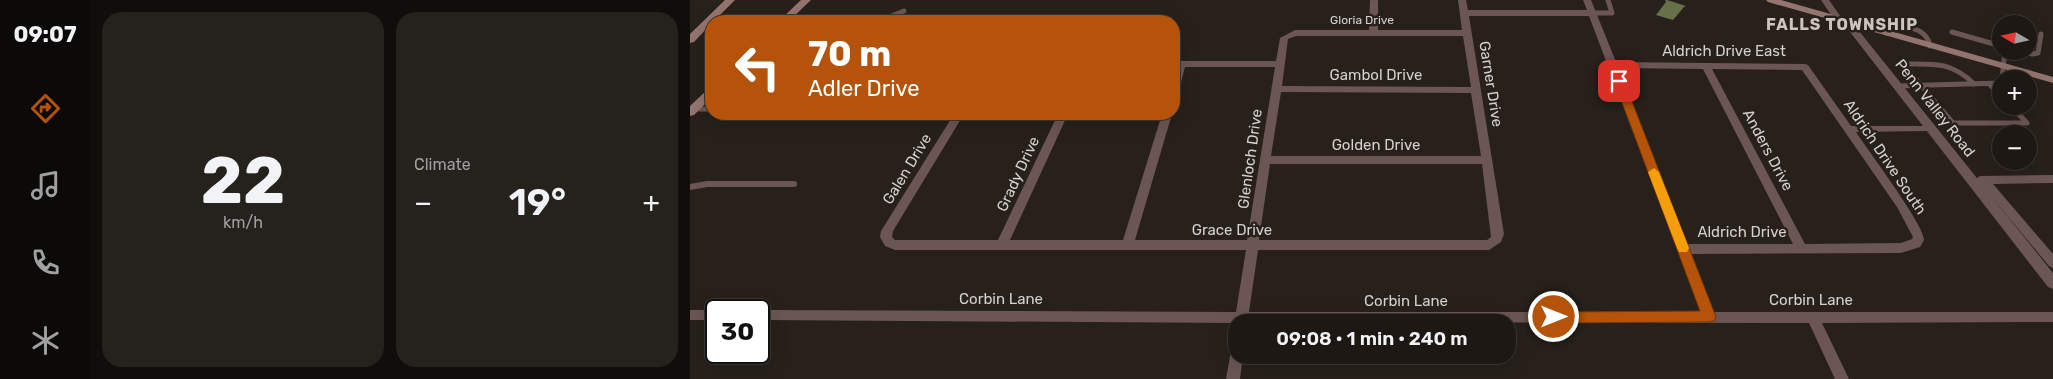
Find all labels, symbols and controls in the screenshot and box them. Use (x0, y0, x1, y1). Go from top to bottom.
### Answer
street label: Gloria Drive (1330, 13, 1394, 27)
district label: FALLS TOWNSHIP (1766, 15, 1918, 34)
north arrow (1992, 15, 2038, 60)
map controls (1992, 15, 2037, 170)
text: 09:07 (13, 21, 77, 48)
text: 70 m (808, 33, 891, 75)
icon: left (725, 35, 790, 100)
street label: Garner Drive (1475, 40, 1507, 128)
street label: Aldrich Drive East (1662, 42, 1786, 60)
street label: Penn Valley Road (1891, 56, 1979, 160)
pin (1598, 60, 1640, 102)
street label: Gambol Drive (1330, 66, 1422, 84)
icon: arrive (1605, 67, 1633, 95)
button: + (1992, 70, 2037, 115)
text: Adler Drive (808, 75, 920, 102)
icon: directions (28, 91, 63, 126)
street label: Aldrich Drive South (1840, 96, 1930, 218)
street label: Anders Drive (1739, 106, 1797, 194)
street label: Glenloch Drive (1234, 108, 1266, 210)
button: − (1992, 125, 2037, 170)
street label: Galen Drive (879, 130, 935, 208)
street label: Grady Drive (993, 134, 1043, 214)
street label: Golden Drive (1332, 136, 1420, 154)
text: 22 (201, 142, 285, 219)
text: Climate (414, 155, 471, 174)
icon: music (28, 168, 63, 203)
text: 19° (509, 179, 566, 225)
text: − (414, 186, 432, 219)
text: + (643, 186, 660, 219)
text: km/h (223, 213, 263, 232)
street label: Grace Drive (1192, 221, 1272, 239)
street label: Aldrich Drive (1697, 223, 1787, 241)
icon: phone (28, 245, 63, 280)
street label: Corbin Lane (959, 290, 1043, 308)
position arrow (1527, 290, 1579, 342)
street label: Corbin Lane (1769, 291, 1853, 309)
street label: Corbin Lane (1364, 292, 1448, 310)
speed limit sign: 30 (705, 299, 770, 364)
icon: climate (28, 323, 63, 358)
text: 09:08 · 1 min · 240 m (1276, 327, 1468, 350)

